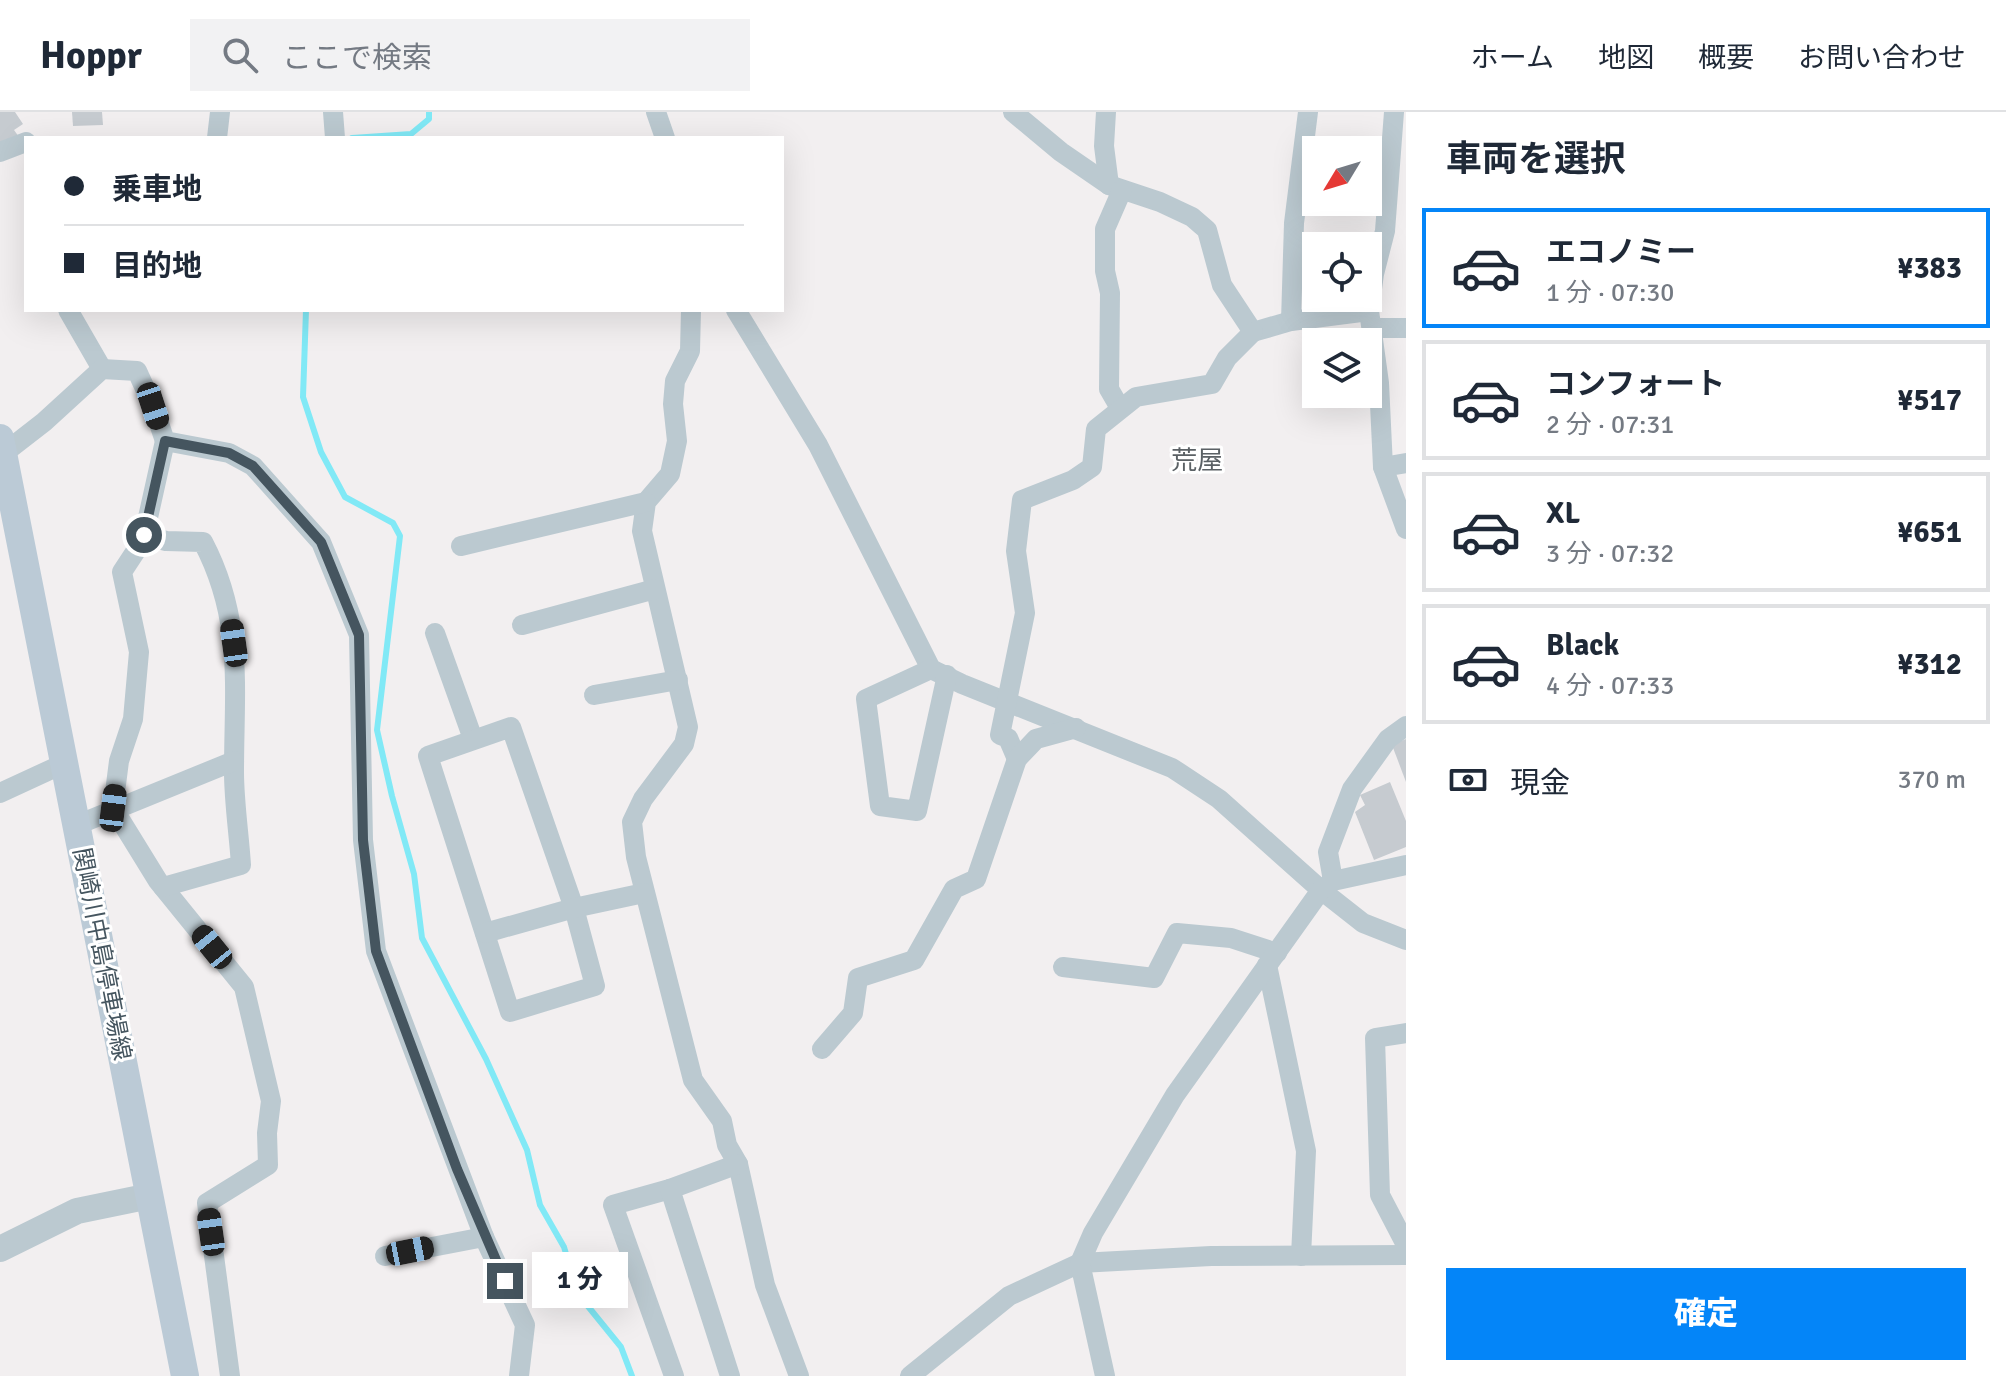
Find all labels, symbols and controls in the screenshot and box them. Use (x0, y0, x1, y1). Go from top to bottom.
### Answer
search box (190, 19, 750, 91)
text: Hoppr (40, 32, 142, 79)
icon: search (218, 33, 262, 77)
text: ここで検索 (282, 40, 432, 77)
text: ホーム (1471, 41, 1554, 75)
text: 地図 (1598, 41, 1654, 75)
text: 概要 (1698, 41, 1754, 75)
text: お問い合わせ (1798, 41, 1966, 75)
north arrow (1302, 136, 1382, 216)
map controls (1302, 136, 1382, 408)
text: 車両を選択 (1446, 137, 1626, 182)
text: 乗車地 (112, 171, 202, 208)
button: locate (1302, 232, 1382, 312)
icon: car (1450, 232, 1522, 304)
text: エコノミー (1546, 234, 1696, 271)
text: 目的地 (112, 248, 202, 285)
text: ¥383 (1897, 250, 1962, 287)
text: 1 分 · 07:30 (1546, 277, 1674, 309)
button: layers (1302, 328, 1382, 408)
icon: car (1450, 364, 1522, 436)
text: コンフォート (1546, 366, 1725, 403)
car (134, 379, 172, 433)
text: ¥517 (1897, 382, 1962, 419)
text: 2 分 · 07:31 (1546, 409, 1674, 441)
district label: 荒屋 (1171, 445, 1223, 477)
text: XL (1546, 495, 1580, 532)
icon: car (1450, 496, 1522, 568)
text: ¥651 (1897, 514, 1962, 551)
route start (126, 517, 162, 553)
text: 3 分 · 07:32 (1546, 538, 1674, 570)
car (219, 618, 249, 668)
text: Black (1546, 627, 1619, 664)
icon: car (1450, 628, 1522, 700)
text: ¥312 (1897, 646, 1962, 683)
text: 4 分 · 07:33 (1546, 670, 1674, 702)
icon: cash (1446, 758, 1490, 802)
text: 370 m (1897, 764, 1966, 796)
text: 現金 (1510, 765, 1570, 802)
car (98, 783, 128, 833)
street label: 関崎川中島停車場線 (67, 845, 137, 1063)
car (188, 921, 236, 973)
car (196, 1207, 226, 1257)
car (384, 1235, 436, 1267)
callout: 1 分 (533, 1253, 629, 1309)
route end (487, 1263, 523, 1299)
text: 1 分 (557, 1264, 603, 1296)
button: 確定 (1446, 1268, 1966, 1360)

